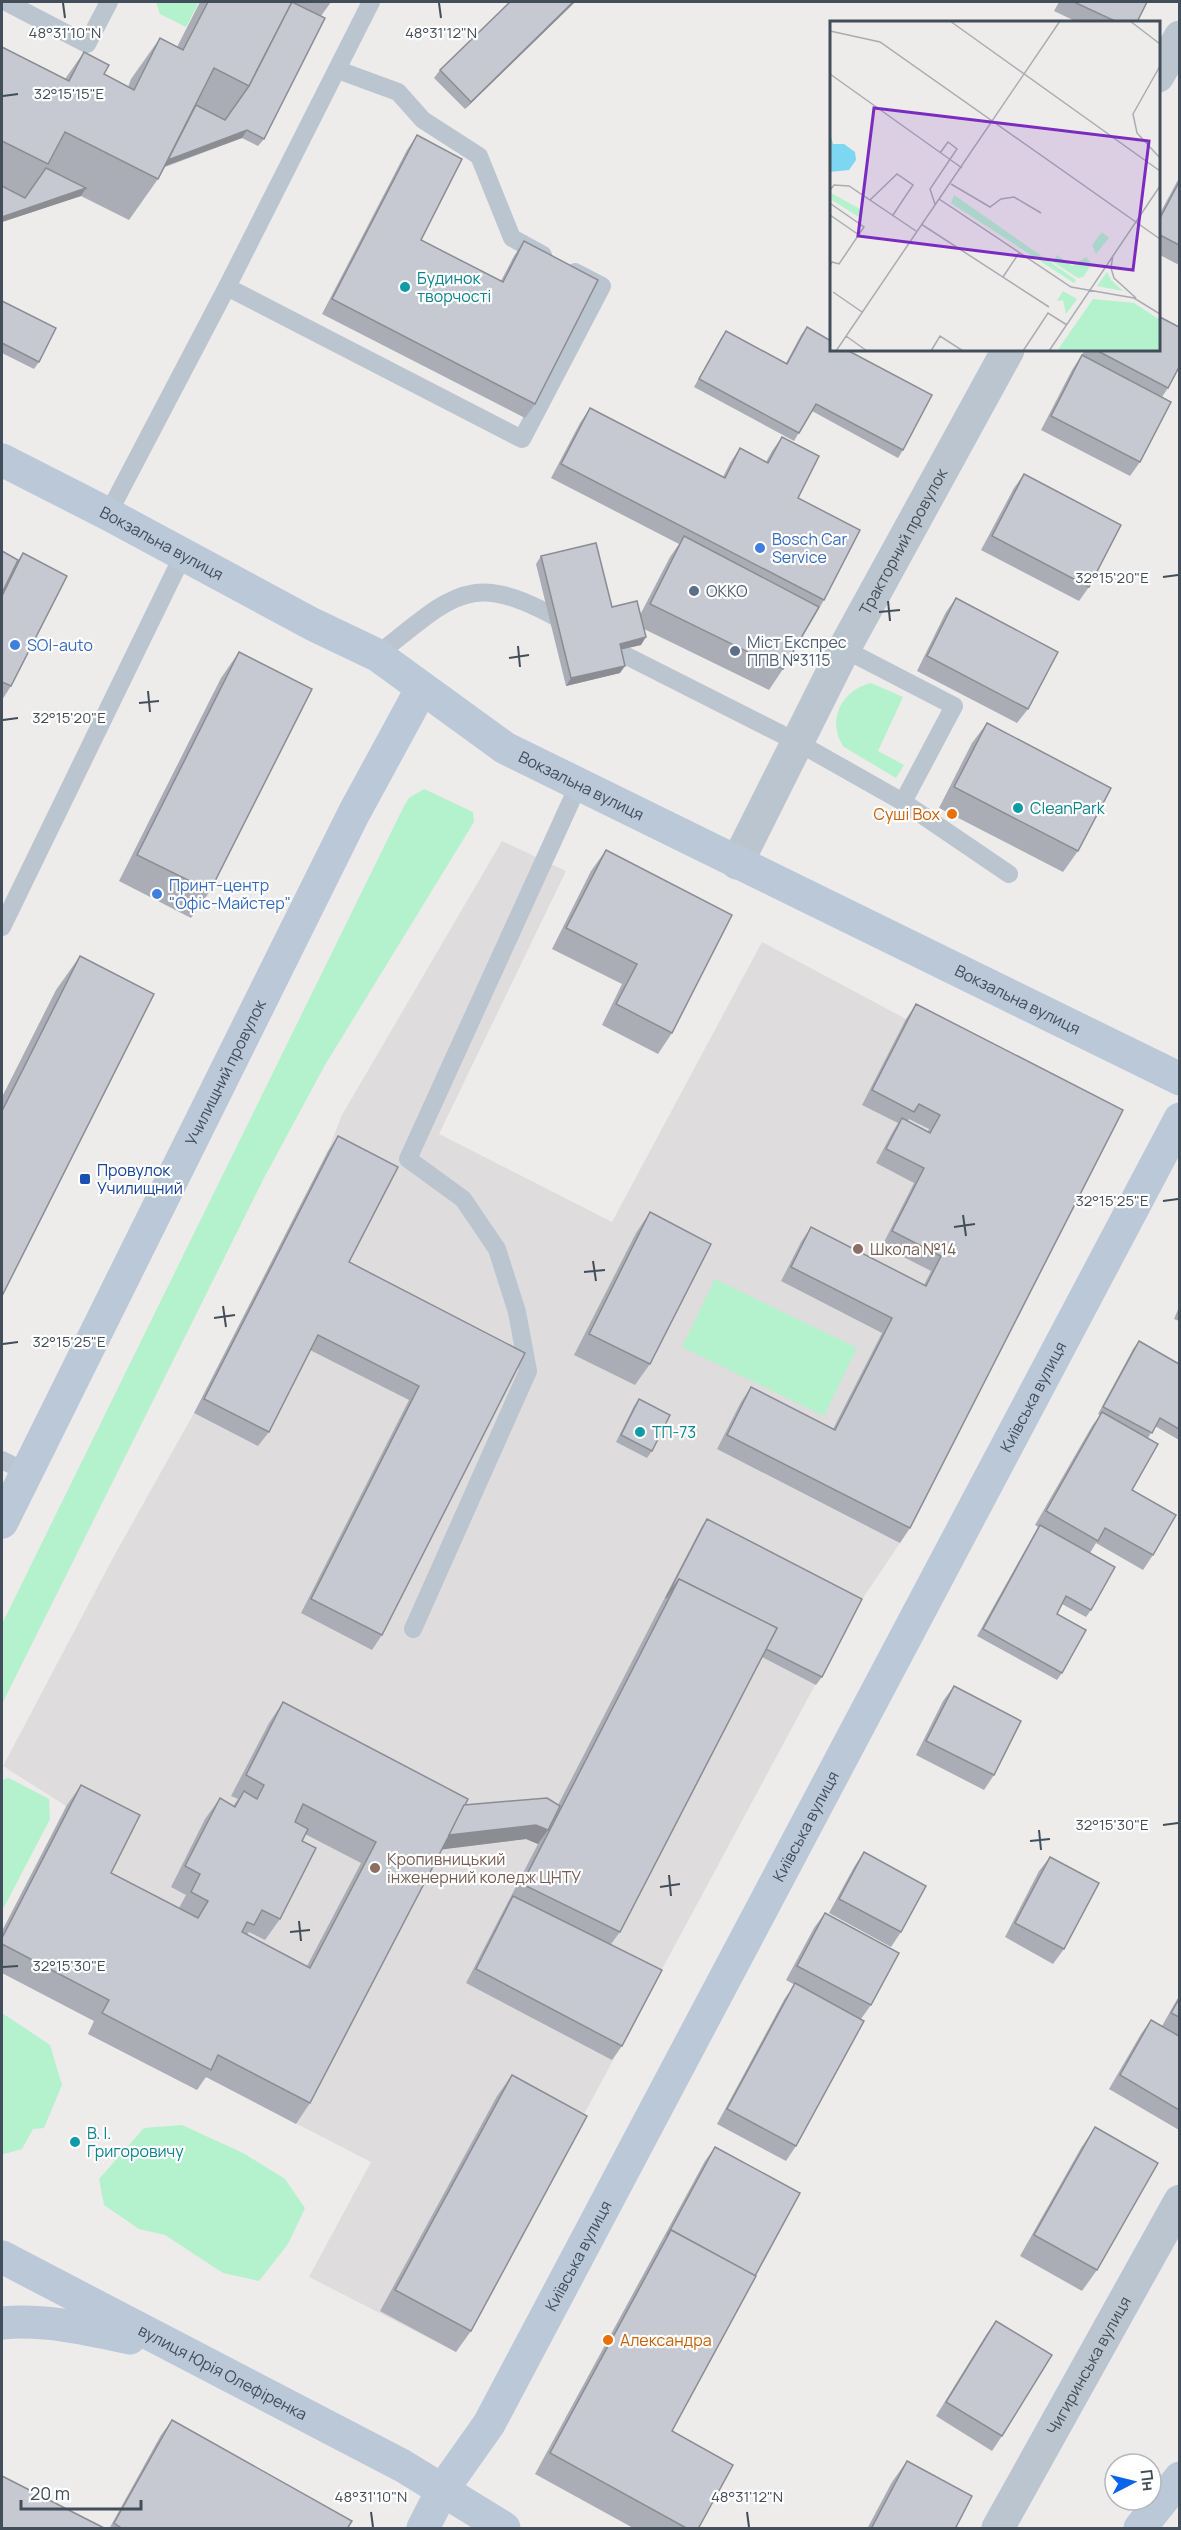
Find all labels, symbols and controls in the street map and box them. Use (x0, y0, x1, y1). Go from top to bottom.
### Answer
inset map (830, 21, 1160, 351)
text: 48°31'10"N (29, 22, 101, 43)
text: 48°31'12"N (405, 22, 477, 43)
text: 32°15'15"E (34, 83, 104, 104)
place label: Будинок творчості (417, 267, 491, 307)
marker: Будинок творчості (398, 280, 412, 294)
street label: Тракторний провулок (854, 463, 953, 619)
street label: Вокзальна вулиця (96, 501, 227, 585)
place label: Bosch Car Service (772, 528, 847, 568)
marker: Bosch Car Service (753, 541, 767, 555)
text: 32°15'20"E (1075, 567, 1149, 588)
place label: ОККО (706, 580, 748, 602)
marker: ОККО (687, 584, 701, 598)
place label: Міст Експрес ППВ №3115 (747, 631, 847, 671)
place label: SOI-auto (27, 634, 93, 656)
marker: SOI-auto (8, 638, 22, 652)
marker: Міст Експрес ППВ №3115 (728, 644, 742, 658)
text: 32°15'20"E (32, 707, 106, 728)
street label: Вокзальна вулиця (515, 745, 648, 825)
place label: CleanPark (1030, 797, 1106, 819)
marker: CleanPark (1011, 801, 1025, 815)
place label: Суші Box (873, 803, 941, 825)
marker: Суші Box (945, 807, 959, 821)
place label: Принт-центр "Офіс-Майстер" (169, 874, 291, 914)
marker: Принт-центр "Офіс-Майстер" (150, 887, 164, 901)
street label: Вокзальна вулиця (951, 959, 1084, 1039)
street label: Училищний провулок (180, 995, 271, 1149)
place label: Провулок Училищний (97, 1159, 183, 1199)
marker: Провулок Училищний (78, 1172, 92, 1186)
text: 32°15'25"E (1076, 1190, 1148, 1211)
place label: Школа №14 (870, 1238, 956, 1260)
marker: Школа №14 (851, 1242, 865, 1256)
text: 32°15'25"E (33, 1331, 105, 1352)
street label: Київська вулиця (995, 1337, 1071, 1456)
place label: ТП-73 (652, 1421, 696, 1443)
marker: ТП-73 (633, 1425, 647, 1439)
street label: Київська вулиця (767, 1767, 844, 1885)
text: 32°15'30"E (1075, 1814, 1149, 1835)
place label: Кропивницький інженерний коледж ЦНТУ (387, 1848, 581, 1888)
marker: Кропивницький інженерний коледж ЦНТУ (368, 1861, 382, 1875)
text: 32°15'30"E (32, 1955, 106, 1976)
place label: В. І. Григоровичу (87, 2122, 184, 2162)
marker: В. І. Григоровичу (68, 2135, 82, 2149)
street label: Київська вулиця (540, 2196, 616, 2315)
street label: Чигиринська вулиця (1041, 2292, 1136, 2439)
street label: вулиця Юрія Олефіренка (135, 2319, 311, 2425)
place label: Александра (620, 2329, 712, 2351)
marker: Александра (601, 2333, 615, 2347)
north arrow (1103, 2452, 1163, 2512)
text: Пн (1136, 2468, 1160, 2492)
scale bar (21, 2473, 141, 2511)
text: 20 m (30, 2481, 70, 2505)
text: 48°31'10"N (335, 2486, 407, 2507)
text: 48°31'12"N (711, 2486, 783, 2507)

